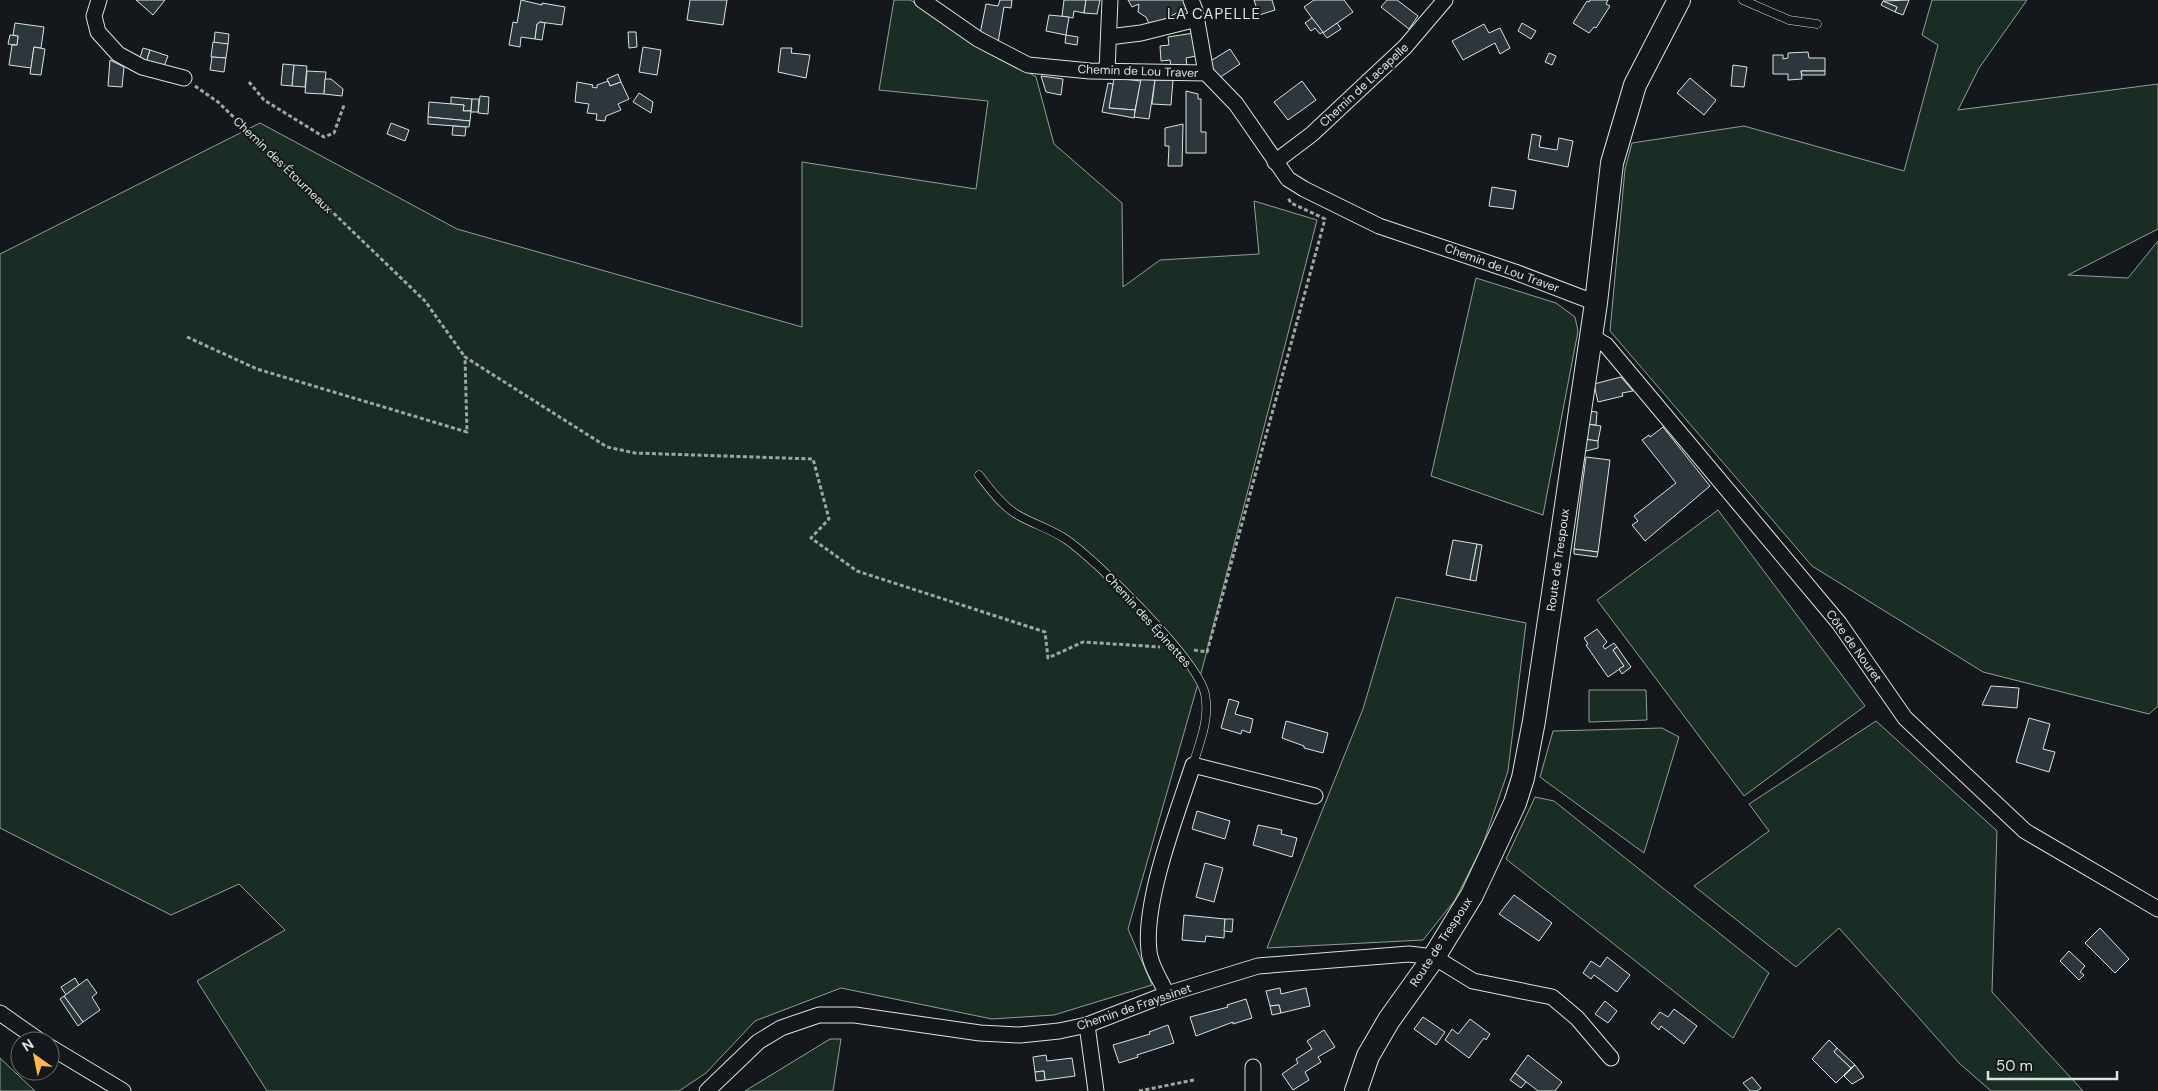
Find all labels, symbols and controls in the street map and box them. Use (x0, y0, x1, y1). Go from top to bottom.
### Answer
district label: LA CAPELLE (1167, 4, 1261, 24)
street label: Chemin de Lacapelle (1316, 39, 1412, 130)
street label: Chemin de Lou Traver (1077, 61, 1199, 81)
street label: Chemin des Étourneaux (230, 113, 336, 217)
street label: Chemin de Lou Traver (1442, 240, 1562, 296)
street label: Route de Trespoux (1543, 508, 1573, 612)
street label: Chemin des Épinettes (1101, 569, 1195, 671)
street label: Côte de Nouret (1822, 607, 1886, 685)
street label: Route de Trespoux (1406, 894, 1476, 990)
street label: Chemin de Frayssinet (1075, 980, 1194, 1034)
north arrow (10, 1031, 60, 1081)
text: N (19, 1035, 37, 1055)
scale bar (1988, 1048, 2117, 1080)
text: 50 m (1996, 1056, 2033, 1076)

